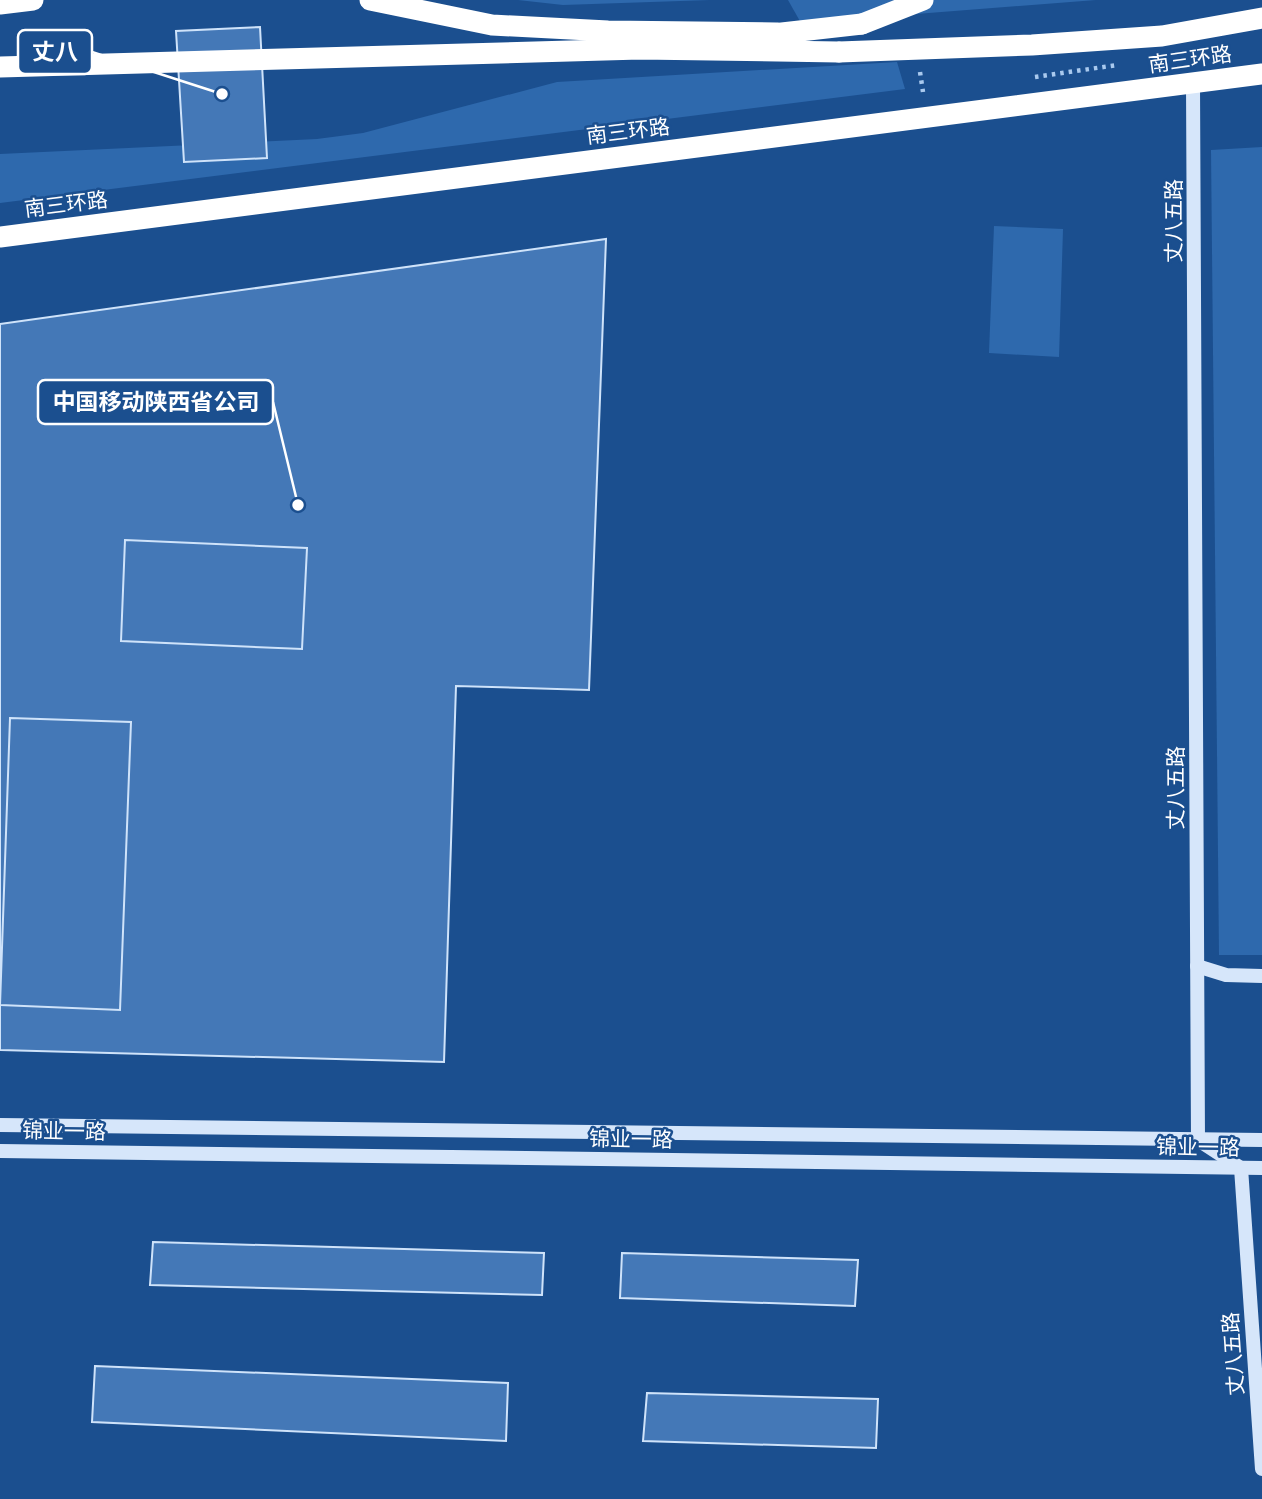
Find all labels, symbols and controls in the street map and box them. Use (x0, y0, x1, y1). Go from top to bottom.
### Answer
callout: 丈八 (18, 30, 92, 74)
text: 丈八 (32, 38, 78, 65)
street label: 南三环路 (1147, 41, 1233, 77)
street label: 南三环路 (585, 113, 671, 149)
street label: 丈八五路 (1161, 179, 1186, 263)
street label: 南三环路 (23, 186, 109, 222)
callout: 中国移动陕西省公司 (38, 380, 273, 424)
text: 中国移动陕西省公司 (53, 388, 260, 415)
street label: 丈八五路 (1163, 746, 1188, 830)
street label: 锦业一路 (22, 1118, 106, 1144)
street label: 锦业一路 (589, 1126, 673, 1152)
street label: 锦业一路 (1156, 1134, 1240, 1160)
street label: 丈八五路 (1218, 1311, 1248, 1397)

